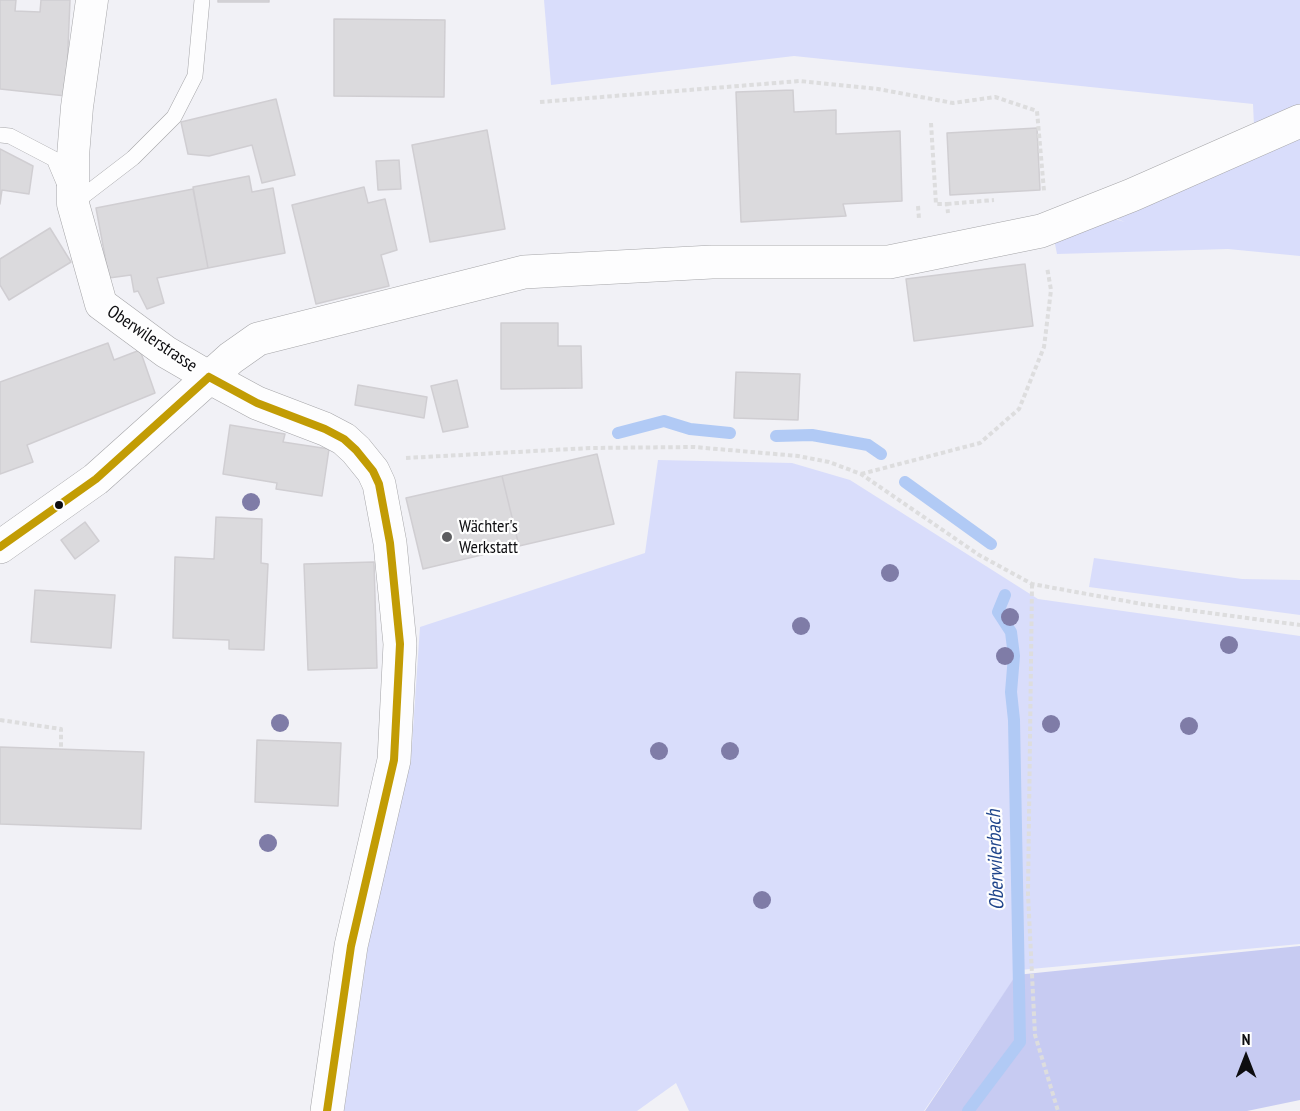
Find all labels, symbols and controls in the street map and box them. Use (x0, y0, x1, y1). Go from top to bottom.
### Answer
street label: Oberwilerstrasse (103, 301, 201, 377)
unlabelled marker (53, 499, 65, 511)
place label: Wächter's Werkstatt (459, 516, 518, 558)
marker: Wächter's Werkstatt (440, 530, 454, 544)
water label: Oberwilerbach (982, 809, 1010, 911)
north arrow (1216, 1027, 1276, 1087)
text: N (1242, 1029, 1250, 1049)

